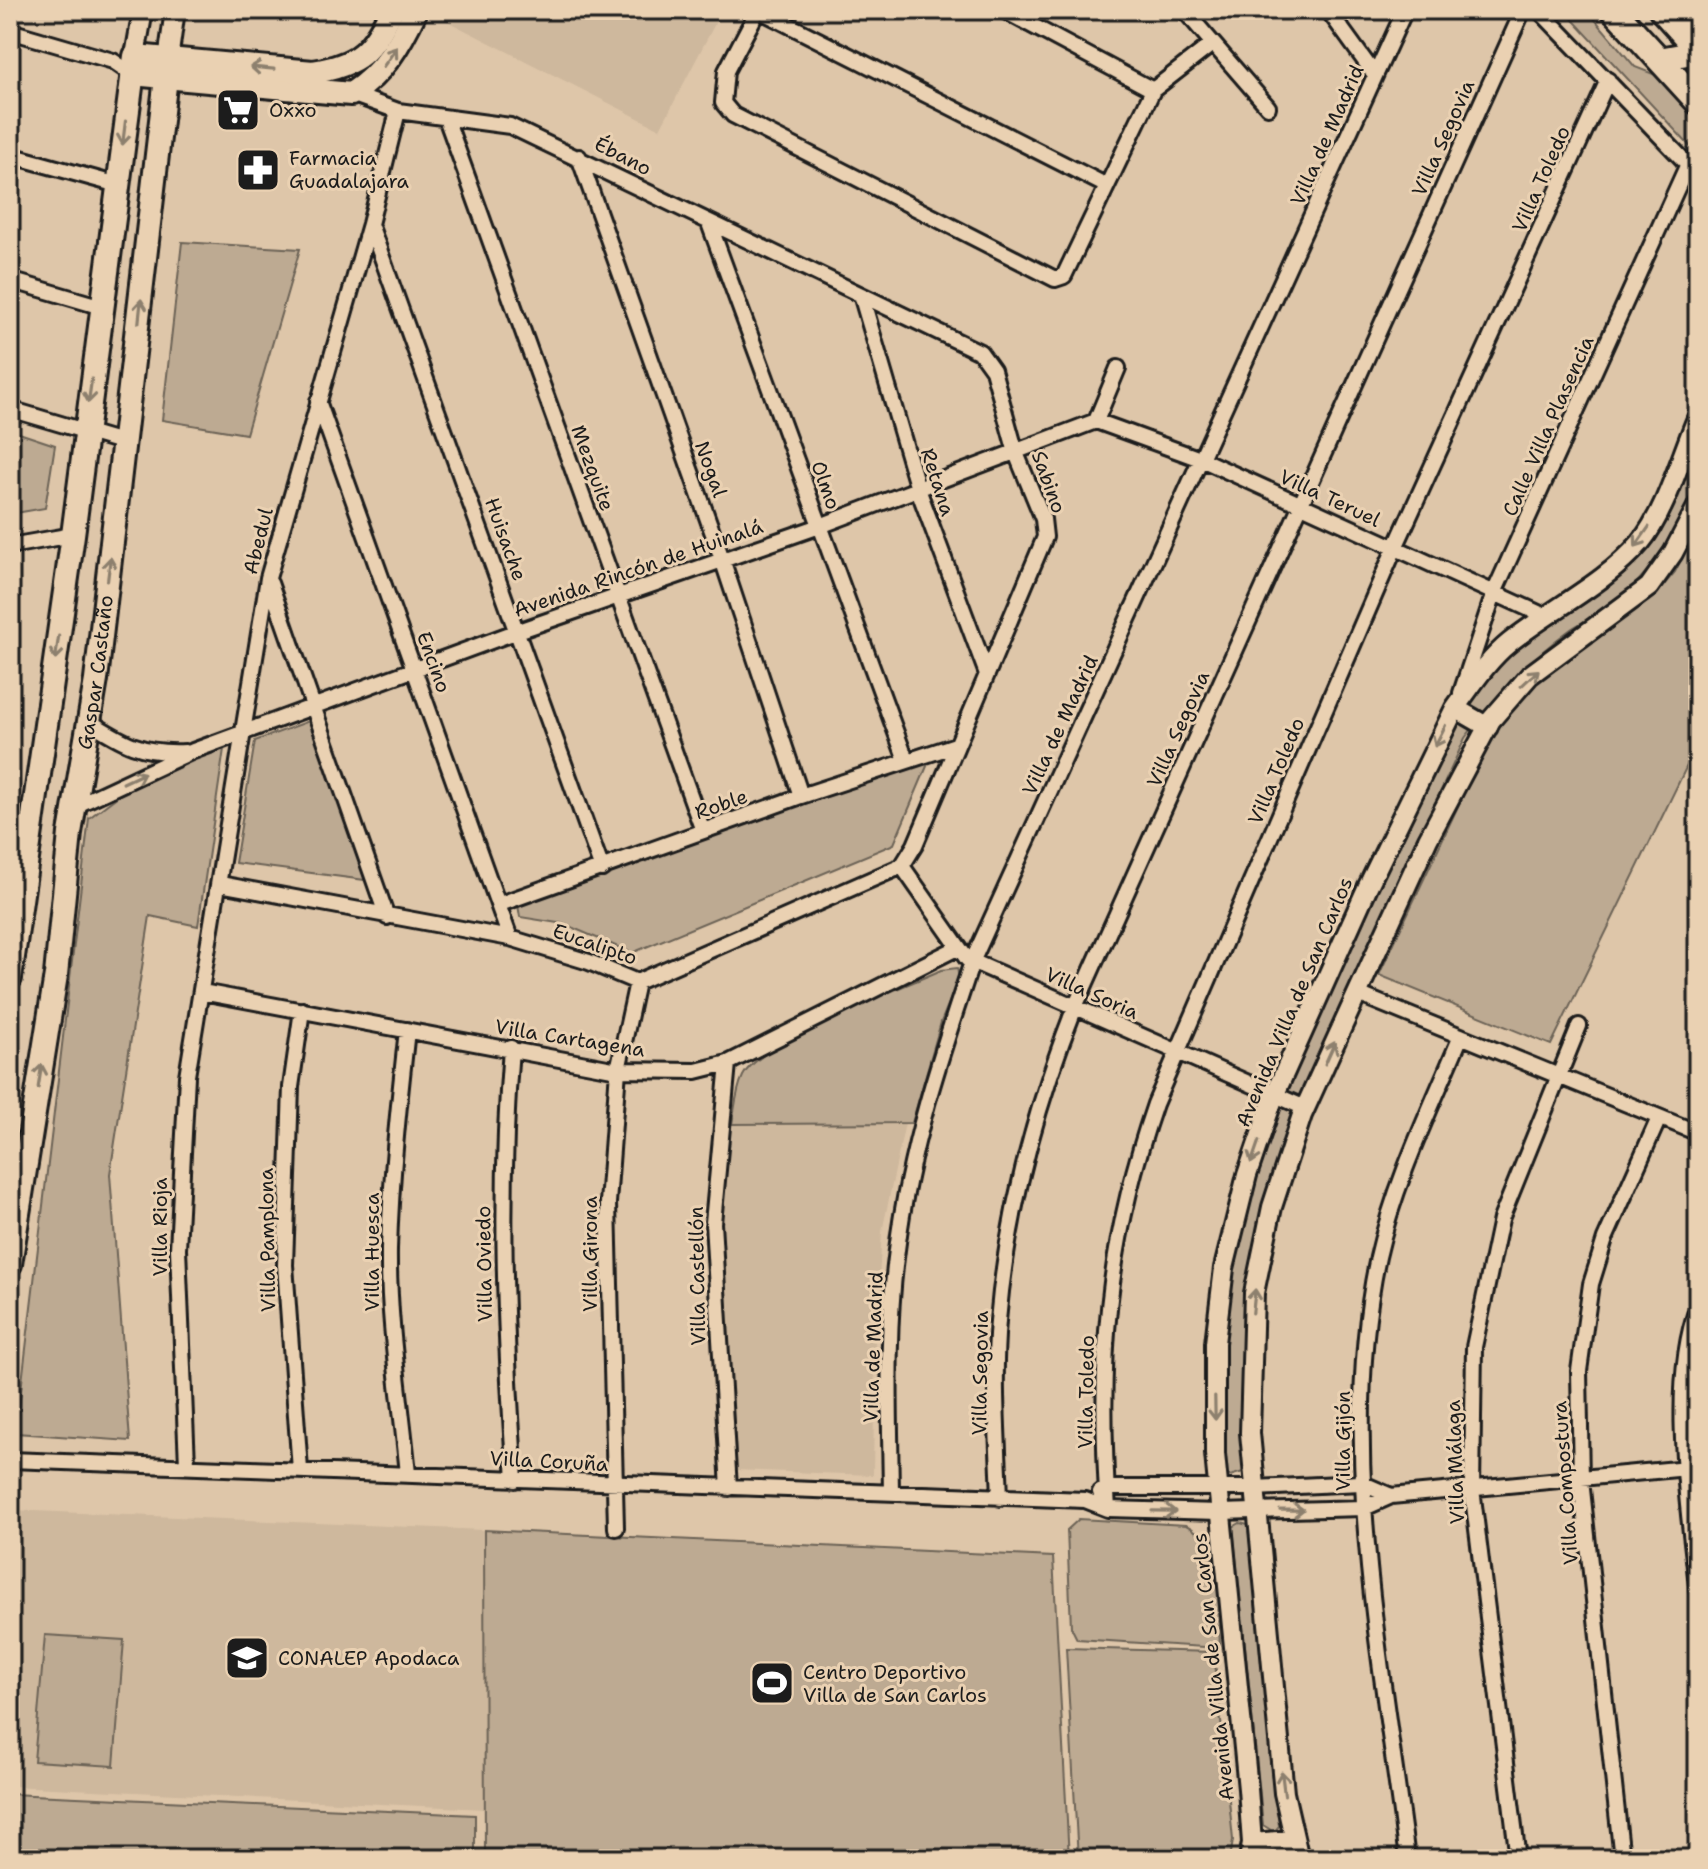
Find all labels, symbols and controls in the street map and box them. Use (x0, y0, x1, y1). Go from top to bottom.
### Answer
one-way arrow (382, 47, 398, 69)
one-way arrow (249, 60, 276, 75)
street label: Villa de Madrid (1284, 60, 1370, 210)
street label: Villa Segovia (1406, 75, 1480, 200)
supermarket icon: Oxxo (214, 86, 262, 134)
place label: Oxxo (269, 97, 317, 123)
one-way arrow (117, 119, 132, 146)
street label: Villa Toledo (1506, 122, 1576, 236)
street label: Ébano (590, 131, 656, 181)
place label: Farmacia Guadalajara (289, 145, 410, 194)
pharmacy icon: Farmacia Guadalajara (234, 146, 282, 194)
one-way arrow (132, 298, 147, 325)
street label: Calle Villa Plasencia (1497, 331, 1600, 520)
one-way arrow (82, 377, 97, 403)
street label: Mezquite (565, 421, 621, 515)
street label: Nogal (689, 437, 733, 501)
street label: Retana (915, 445, 961, 520)
street label: Sabino (1026, 447, 1072, 517)
street label: Olmo (805, 457, 847, 513)
street label: Villa Teruel (1275, 463, 1385, 533)
street label: Huisache (479, 494, 533, 584)
street label: Abedul (237, 505, 279, 577)
street label: Avenida Rincón de Huinalá (510, 513, 767, 623)
one-way arrow (1634, 526, 1650, 548)
one-way arrow (102, 557, 117, 583)
street label: Gaspar Castaño (71, 594, 119, 752)
street label: Encino (411, 628, 457, 696)
one-way arrow (49, 635, 64, 661)
street label: Villa de Madrid (1016, 651, 1104, 799)
street label: Villa Segovia (1141, 666, 1215, 791)
one-way arrow (1520, 668, 1540, 687)
street label: Villa Toledo (1242, 714, 1310, 828)
one-way arrow (1432, 724, 1448, 748)
one-way arrow (121, 770, 145, 785)
street label: Roble (691, 783, 751, 825)
street label: Avenida Villa de San Carlos (1229, 873, 1359, 1131)
street label: Eucalipto (549, 917, 641, 971)
street label: Villa Soria (1041, 961, 1143, 1025)
street label: Villa Cartagena (493, 1013, 647, 1063)
one-way arrow (1323, 1042, 1338, 1066)
one-way arrow (33, 1064, 48, 1090)
one-way arrow (1246, 1140, 1261, 1165)
street label: Villa Pamplona (253, 1167, 281, 1312)
street label: Villa Rioja (147, 1177, 173, 1276)
street label: Villa Huesca (359, 1192, 385, 1311)
street label: Villa Girona (577, 1196, 603, 1312)
street label: Villa Oviedo (470, 1206, 498, 1322)
street label: Villa Castellón (683, 1206, 711, 1346)
street label: Villa de Madrid (857, 1270, 889, 1423)
one-way arrow (1246, 1288, 1261, 1315)
street label: Villa Segovia (966, 1310, 994, 1435)
street label: Villa Toledo (1072, 1335, 1100, 1449)
street label: Villa Gijón (1330, 1391, 1356, 1491)
one-way arrow (1207, 1394, 1222, 1421)
street label: Villa Málaga (1440, 1399, 1470, 1525)
street label: Villa Compostura (1546, 1400, 1584, 1566)
street label: Villa Coruña (489, 1445, 610, 1477)
one-way arrow (1278, 1502, 1305, 1518)
one-way arrow (1150, 1503, 1177, 1518)
street label: Avenida Villa de San Carlos (1186, 1532, 1240, 1802)
school or university icon: CONALEP Apodaca (223, 1634, 271, 1682)
place label: CONALEP Apodaca (278, 1645, 460, 1671)
sports icon: Centro Deportivo Villa de San Carlos (748, 1659, 796, 1707)
place label: Centro Deportivo Villa de San Carlos (803, 1659, 987, 1708)
one-way arrow (1275, 1771, 1290, 1796)

